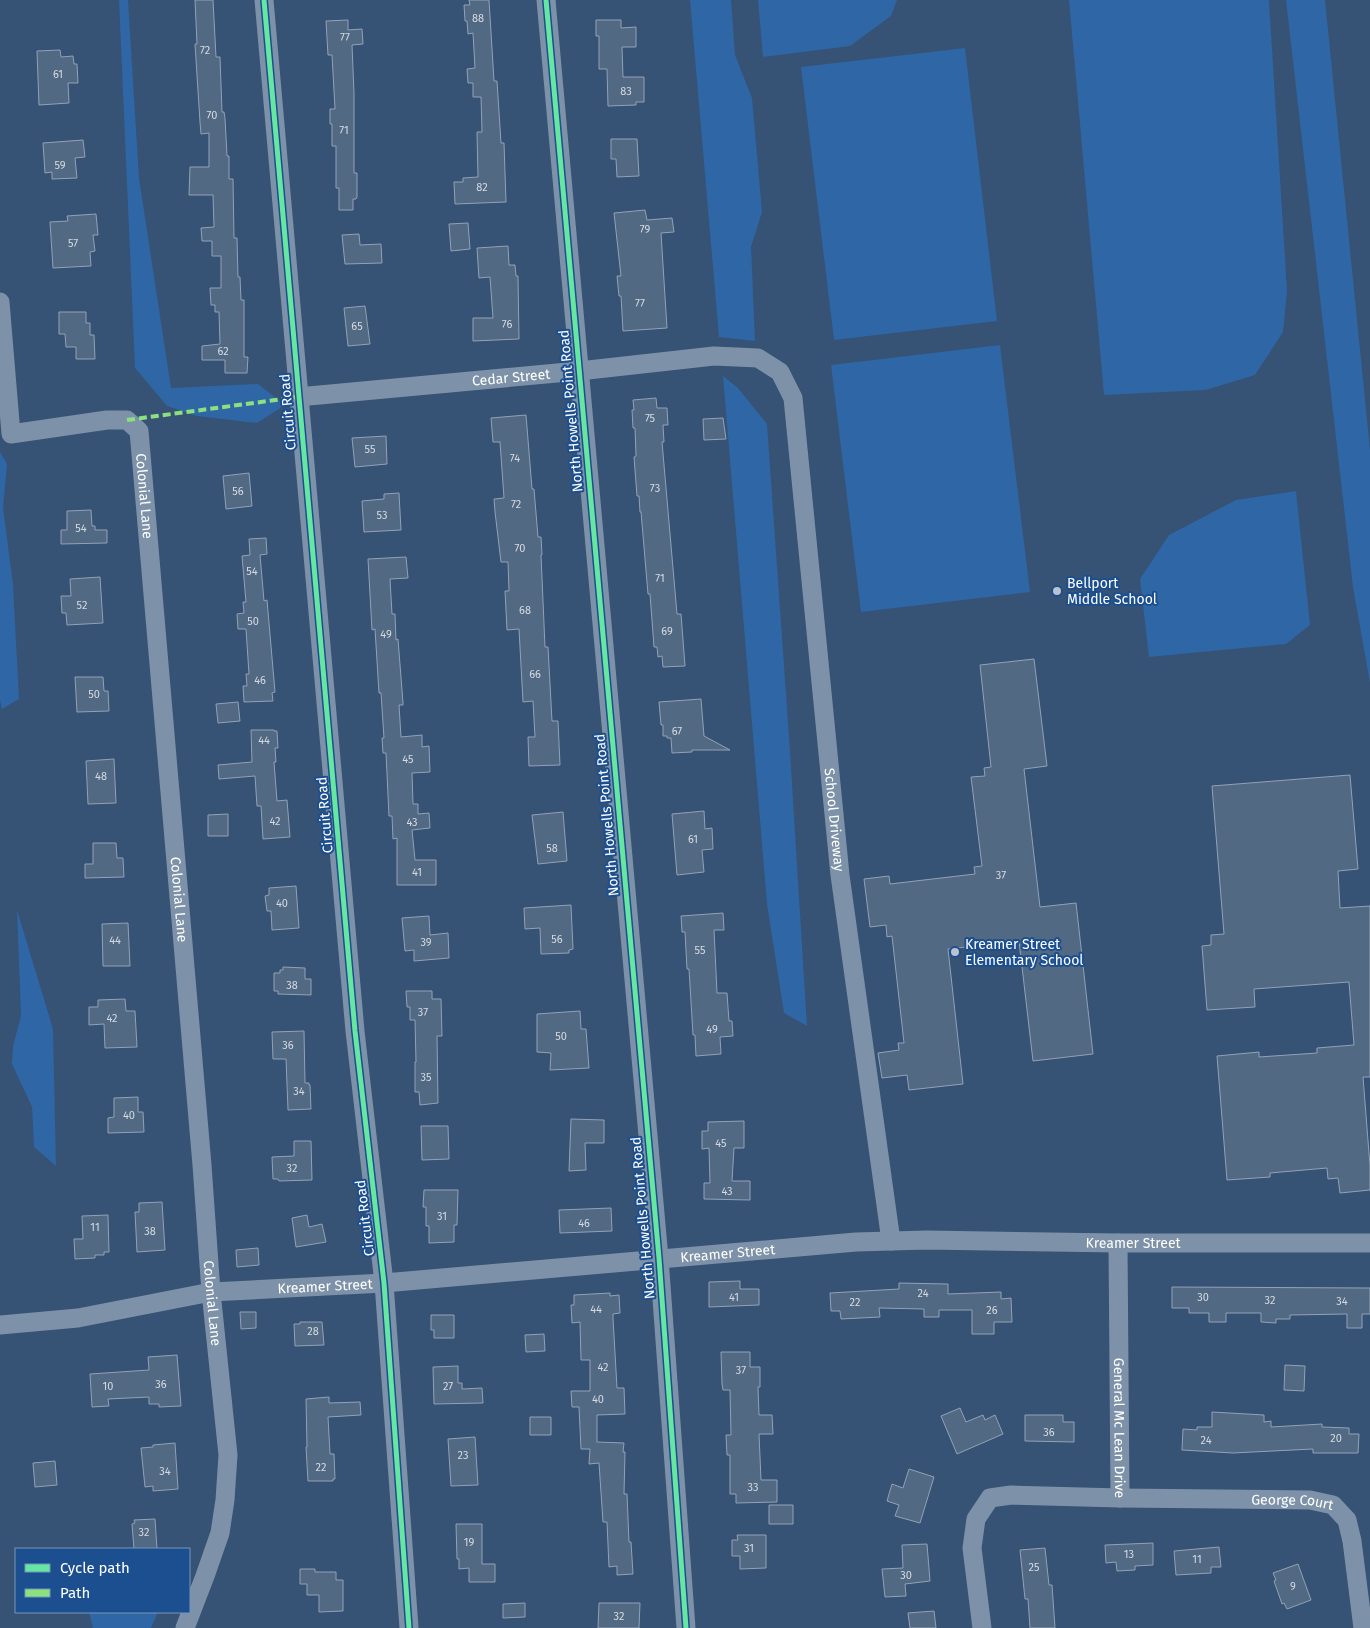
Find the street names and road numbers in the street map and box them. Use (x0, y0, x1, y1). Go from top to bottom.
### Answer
street label: North Howells Point Road (555, 329, 587, 493)
street label: Cedar Street (471, 365, 552, 389)
street label: Circuit Road (276, 373, 300, 451)
street label: Colonial Lane (132, 453, 157, 539)
street label: North Howells Point Road (591, 733, 623, 897)
street label: School Driveway (821, 767, 848, 872)
street label: Circuit Road (313, 776, 337, 854)
street label: Colonial Lane (167, 856, 191, 943)
street label: North Howells Point Road (627, 1136, 659, 1300)
street label: Circuit Road (352, 1179, 378, 1257)
street label: Kreamer Street (1085, 1234, 1182, 1252)
street label: Kreamer Street (680, 1240, 777, 1266)
street label: Colonial Lane (200, 1260, 225, 1347)
street label: Kreamer Street (277, 1275, 374, 1297)
street label: General Mc Lean Drive (1110, 1358, 1129, 1498)
street label: George Court (1251, 1491, 1336, 1514)

